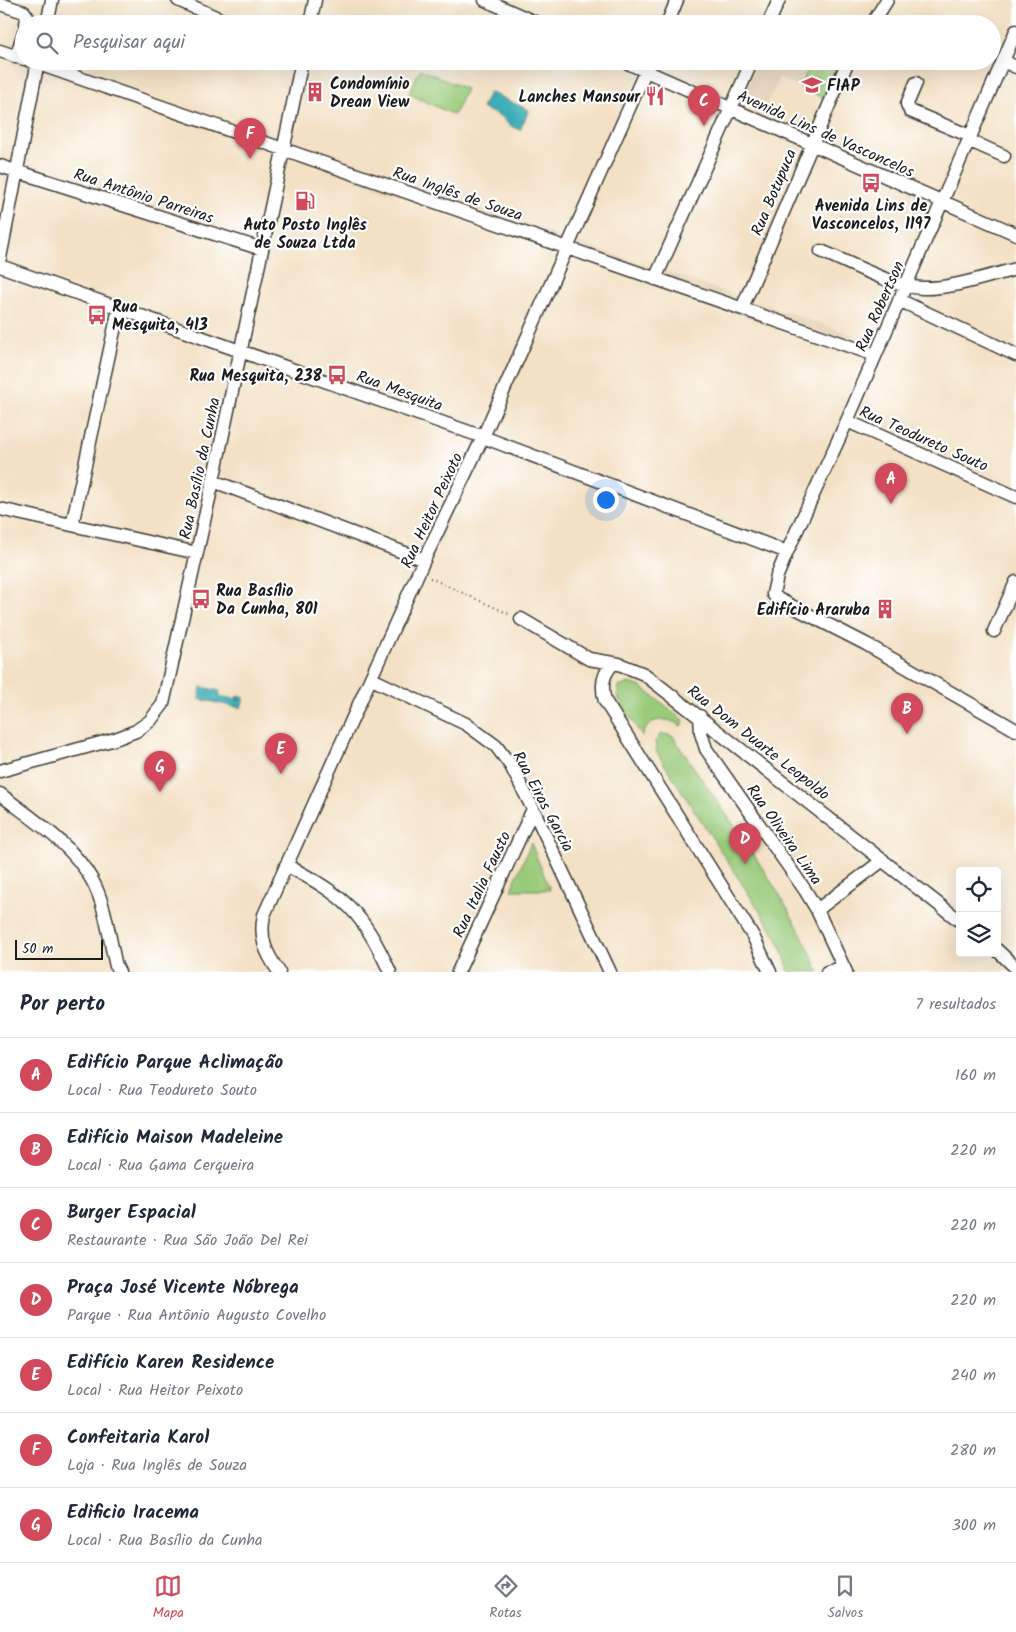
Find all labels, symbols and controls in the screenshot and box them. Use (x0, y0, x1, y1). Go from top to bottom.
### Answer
search box (15, 15, 1001, 70)
text: Pesquisar aqui (73, 28, 185, 58)
icon: search (33, 29, 61, 57)
place label: Condomínio Drean View (330, 72, 410, 115)
school or university icon: FIAP (801, 74, 823, 96)
place label: FIAP (827, 74, 861, 99)
building icon: Condomínio Drean View (304, 81, 326, 103)
street label: Avenida Lins de Vasconcelos (733, 84, 918, 185)
place label: Lanches Mansour (519, 85, 641, 110)
restaurant icon: Lanches Mansour (644, 85, 666, 107)
pin: C (688, 85, 720, 126)
pin: F (234, 118, 266, 159)
street label: Rua Botupuca (745, 145, 804, 240)
street label: Rua Inglês de Souza (389, 160, 526, 228)
street label: Rua Antônio Parreiras (70, 162, 217, 231)
bus stop icon: Avenida Lins de Vasconcelos, 1197 (860, 172, 882, 194)
fuel station icon: Auto Posto Inglês de Souza Ltda (294, 190, 316, 212)
place label: Avenida Lins de Vasconcelos, 1197 (812, 194, 931, 237)
place label: Auto Posto Inglês de Souza Ltda (243, 213, 367, 256)
street label: Rua Robertson (849, 257, 912, 356)
place label: Rua Mesquita, 413 (112, 295, 208, 338)
bus stop icon: Rua Mesquita, 413 (86, 304, 108, 326)
place label: Rua Mesquita, 238 (189, 364, 323, 389)
bus stop icon: Rua Mesquita, 238 (326, 364, 348, 386)
street label: Rua Mesquita (353, 364, 446, 419)
street label: Rua Basílio da Cunha (173, 395, 228, 542)
street label: Rua Teodureto Souto (855, 400, 992, 479)
street label: Rua Heitor Peixoto (395, 449, 470, 573)
pin: A (875, 463, 907, 504)
your location (593, 487, 619, 513)
place label: Rua Basílio Da Cunha, 801 (216, 579, 318, 622)
bus stop icon: Rua Basílio Da Cunha, 801 (190, 588, 212, 610)
place label: Edifício Araruba (757, 598, 870, 623)
building icon: Edifício Araruba (874, 598, 896, 620)
street label: Rua Dom Duarte Leopoldo (681, 679, 835, 807)
pin: B (891, 693, 923, 734)
pin: E (265, 733, 297, 774)
street label: Rua Eiras Garcia (506, 747, 580, 857)
pin: G (144, 751, 176, 792)
street label: Rua Oliveira Lima (740, 779, 828, 890)
pin: D (729, 823, 761, 864)
street label: Rua Italia Fausto (447, 827, 518, 942)
map controls (956, 867, 1001, 957)
button: locate (956, 867, 1001, 912)
button: layers (956, 912, 1001, 957)
scale bar (15, 937, 102, 960)
text: 50 m (22, 938, 53, 960)
text: Por perto (20, 988, 105, 1021)
text: 7 resultados (916, 992, 996, 1017)
text: Edifício Parque Aclimação (67, 1048, 283, 1078)
text: A (31, 1063, 41, 1088)
text: 160 m (955, 1063, 996, 1088)
text: Local · Rua Teodureto Souto (67, 1078, 257, 1103)
text: Edifício Maison Madeleine (67, 1123, 283, 1153)
text: B (31, 1138, 41, 1163)
text: 220 m (950, 1138, 996, 1163)
text: Local · Rua Gama Cerqueira (67, 1153, 254, 1178)
text: Burger Espacial (67, 1198, 196, 1228)
text: C (31, 1213, 41, 1238)
text: 220 m (950, 1213, 996, 1238)
text: Restaurante · Rua São João Del Rei (67, 1228, 308, 1253)
text: Praça José Vicente Nóbrega (67, 1273, 299, 1303)
text: D (31, 1288, 41, 1313)
text: 220 m (950, 1288, 996, 1313)
text: Parque · Rua Antônio Augusto Covelho (67, 1303, 326, 1328)
text: Edifício Karen Residence (67, 1348, 274, 1378)
text: E (32, 1363, 40, 1388)
text: 240 m (951, 1363, 996, 1388)
text: Local · Rua Heitor Peixoto (67, 1378, 243, 1403)
text: Confeitaria Karol (67, 1423, 209, 1453)
text: F (32, 1438, 40, 1463)
text: 280 m (950, 1438, 996, 1463)
text: Loja · Rua Inglês de Souza (67, 1453, 247, 1478)
text: Edificio Iracema (67, 1498, 199, 1528)
text: G (31, 1513, 41, 1538)
text: 300 m (952, 1513, 996, 1538)
text: Local · Rua Basílio da Cunha (67, 1528, 263, 1553)
tab: Mapa (153, 1572, 184, 1624)
tab: Rotas (489, 1572, 522, 1624)
tab: Salvos (827, 1572, 863, 1624)

